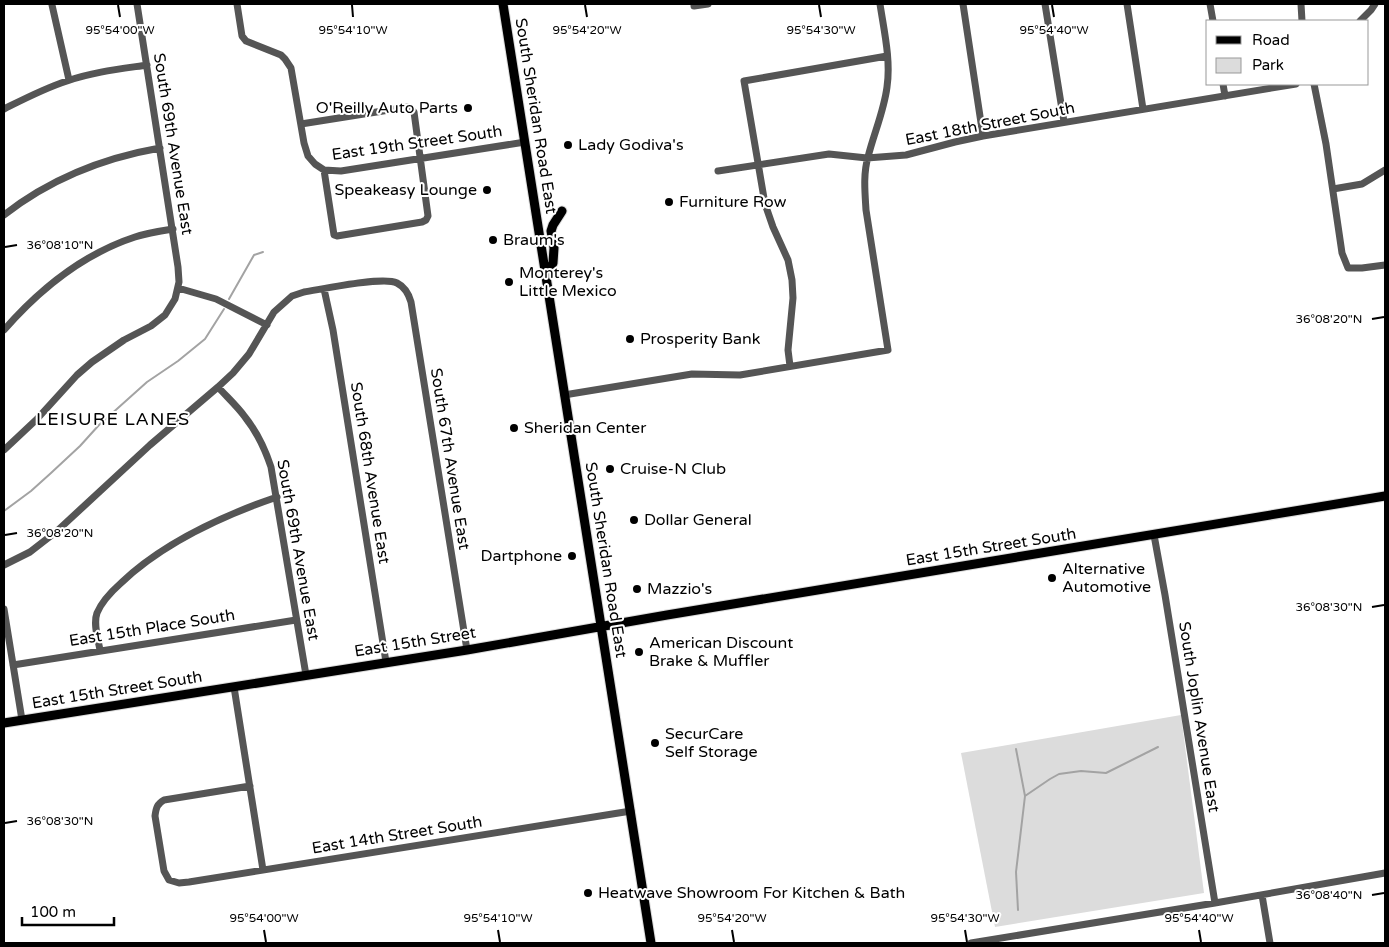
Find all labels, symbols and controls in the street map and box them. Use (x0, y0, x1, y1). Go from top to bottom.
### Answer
street label: South Sheridan Road East (511, 17, 561, 215)
legend (1206, 20, 1369, 85)
text: 95°54'00"W (85, 23, 155, 37)
text: 95°54'10"W (318, 23, 388, 37)
text: 95°54'20"W (552, 23, 622, 37)
text: 95°54'30"W (786, 23, 856, 37)
text: 95°54'40"W (1019, 23, 1089, 37)
text: Road (1252, 31, 1290, 49)
street label: South 69th Avenue East (149, 52, 197, 236)
text: Park (1252, 56, 1284, 74)
place label: O'Reilly Auto Parts (316, 98, 458, 118)
street label: East 18th Street South (904, 98, 1076, 150)
marker: O'Reilly Auto Parts (462, 102, 474, 114)
street label: East 19th Street South (330, 121, 504, 165)
place label: Lady Godiva's (578, 135, 684, 155)
marker: Lady Godiva's (562, 139, 574, 151)
place label: Speakeasy Lounge (335, 180, 477, 200)
marker: Speakeasy Lounge (481, 184, 493, 196)
place label: Furniture Row (679, 192, 787, 212)
marker: Furniture Row (663, 196, 675, 208)
place label: Braum's (503, 230, 565, 250)
marker: Braum's (487, 234, 499, 246)
text: 36°08'10"N (27, 238, 93, 252)
place label: Monterey's Little Mexico (519, 263, 617, 301)
marker: Monterey's Little Mexico (503, 276, 515, 288)
text: 36°08'20"N (1296, 312, 1362, 326)
place label: Prosperity Bank (640, 329, 761, 349)
marker: Prosperity Bank (624, 333, 636, 345)
street label: South 67th Avenue East (426, 367, 474, 551)
street label: South 68th Avenue East (346, 381, 394, 565)
district label: LEISURE LANES (36, 408, 190, 430)
place label: Sheridan Center (524, 418, 647, 438)
marker: Sheridan Center (508, 422, 520, 434)
street label: South 69th Avenue East (272, 458, 324, 642)
place label: Cruise-N Club (620, 459, 726, 479)
street label: South Sheridan Road East (581, 461, 631, 659)
marker: Cruise-N Club (604, 463, 616, 475)
place label: Dollar General (644, 510, 752, 530)
marker: Dollar General (628, 514, 640, 526)
street label: East 15th Street South (904, 524, 1078, 570)
text: 36°08'20"N (27, 526, 93, 540)
place label: Dartphone (481, 546, 562, 566)
marker: Dartphone (566, 550, 578, 562)
place label: Alternative Automotive (1062, 559, 1151, 597)
marker: Alternative Automotive (1046, 572, 1058, 584)
place label: Mazzio's (647, 579, 712, 599)
marker: Mazzio's (631, 583, 643, 595)
text: 36°08'30"N (1296, 600, 1362, 614)
street label: East 15th Place South (68, 605, 236, 651)
street label: South Joplin Avenue East (1174, 620, 1224, 814)
street label: East 15th Street (353, 623, 477, 661)
place label: American Discount Brake & Muffler (649, 633, 793, 671)
marker: American Discount Brake & Muffler (633, 646, 645, 658)
street label: East 15th Street South (30, 667, 204, 713)
place label: SecurCare Self Storage (665, 724, 758, 762)
marker: SecurCare Self Storage (649, 737, 661, 749)
street label: East 14th Street South (310, 812, 484, 858)
text: 36°08'30"N (27, 814, 93, 828)
place label: Heatwave Showroom For Kitchen & Bath (598, 883, 905, 903)
marker: Heatwave Showroom For Kitchen & Bath (582, 887, 594, 899)
text: 36°08'40"N (1296, 888, 1362, 902)
scale bar (22, 894, 115, 926)
text: 100 m (30, 903, 76, 921)
text: 95°54'00"W (229, 911, 299, 925)
text: 95°54'10"W (463, 911, 533, 925)
text: 95°54'20"W (697, 911, 767, 925)
text: 95°54'30"W (930, 911, 1000, 925)
text: 95°54'40"W (1164, 911, 1234, 925)

